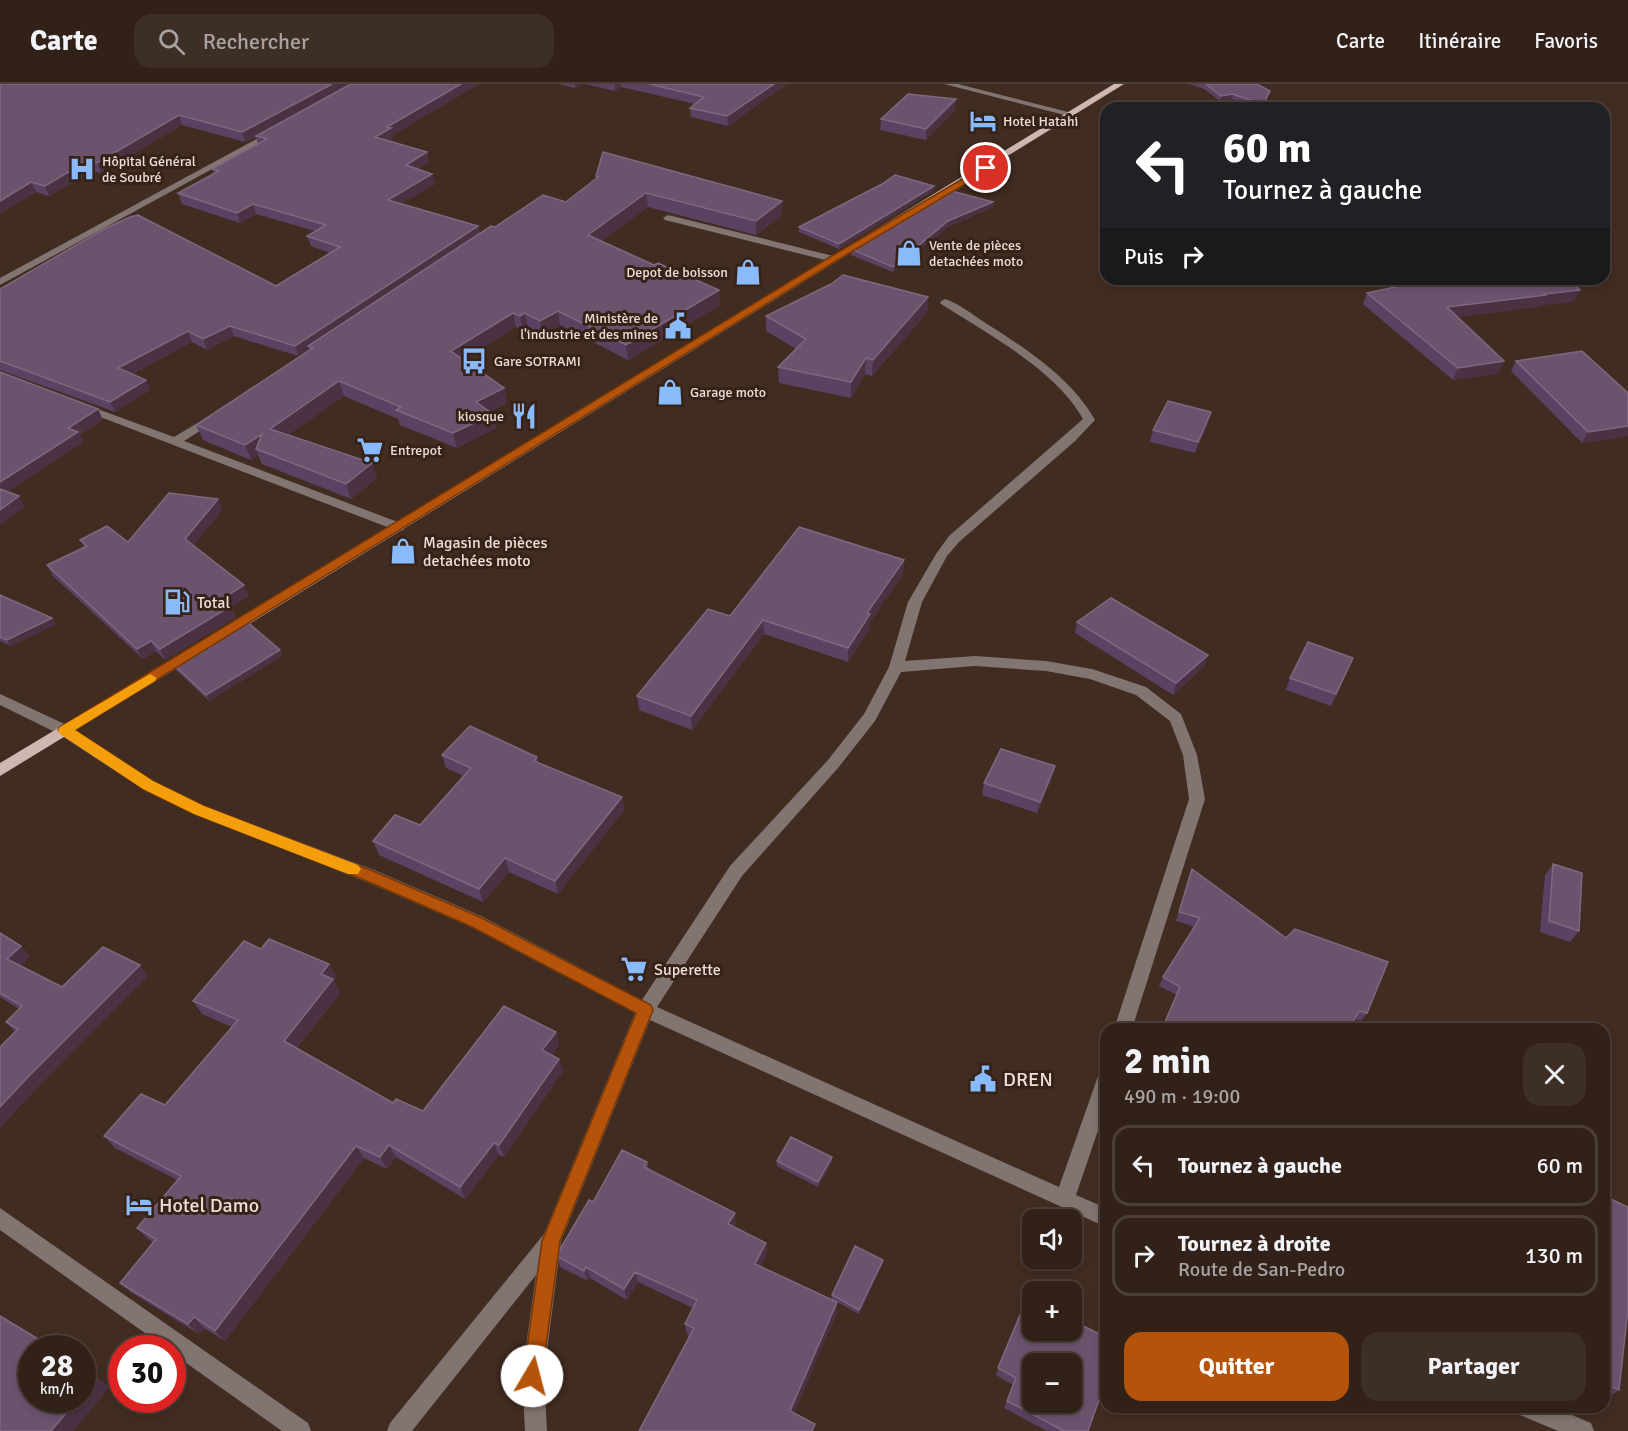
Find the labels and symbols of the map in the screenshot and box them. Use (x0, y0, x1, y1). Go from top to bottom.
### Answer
hotel icon: Hotel Hatahi (968, 106, 998, 136)
place label: Hotel Hatahi (1003, 113, 1078, 130)
pin (960, 142, 1011, 193)
place label: Hôpital Général de Soubré (102, 153, 196, 186)
hospital icon: Hôpital Général de Soubré (67, 154, 97, 184)
place label: Vente de pièces detachées moto (929, 237, 1023, 270)
shop icon: Vente de pièces detachées moto (894, 238, 924, 268)
shop icon: Depot de boisson (733, 257, 763, 287)
place label: Depot de boisson (626, 264, 728, 281)
place label: Ministère de l'industrie et des mines (520, 310, 658, 343)
public building icon: Ministère de l'industrie et des mines (663, 311, 693, 341)
bus stop icon: Gare SOTRAMI (459, 346, 489, 376)
place label: Gare SOTRAMI (494, 353, 581, 370)
shop icon: Garage moto (655, 377, 685, 407)
place label: Garage moto (690, 384, 766, 401)
restaurant icon: kiosque (509, 401, 539, 431)
place label: kiosque (458, 408, 504, 425)
supermarket icon: Entrepot (355, 435, 385, 465)
place label: Entrepot (390, 442, 442, 459)
place label: Magasin de pièces detachées moto (423, 533, 547, 571)
shop icon: Magasin de pièces detachées moto (388, 536, 418, 566)
fuel station icon: Total (162, 587, 192, 617)
place label: Total (197, 593, 230, 613)
supermarket icon: Superette (619, 954, 649, 984)
place label: Superette (654, 960, 721, 980)
public building icon: DREN (968, 1064, 998, 1094)
place label: DREN (1003, 1067, 1053, 1092)
hotel icon: Hotel Damo (124, 1190, 154, 1220)
place label: Hotel Damo (159, 1193, 259, 1218)
speed limit sign: 30 (108, 1335, 186, 1413)
position arrow (500, 1344, 564, 1408)

